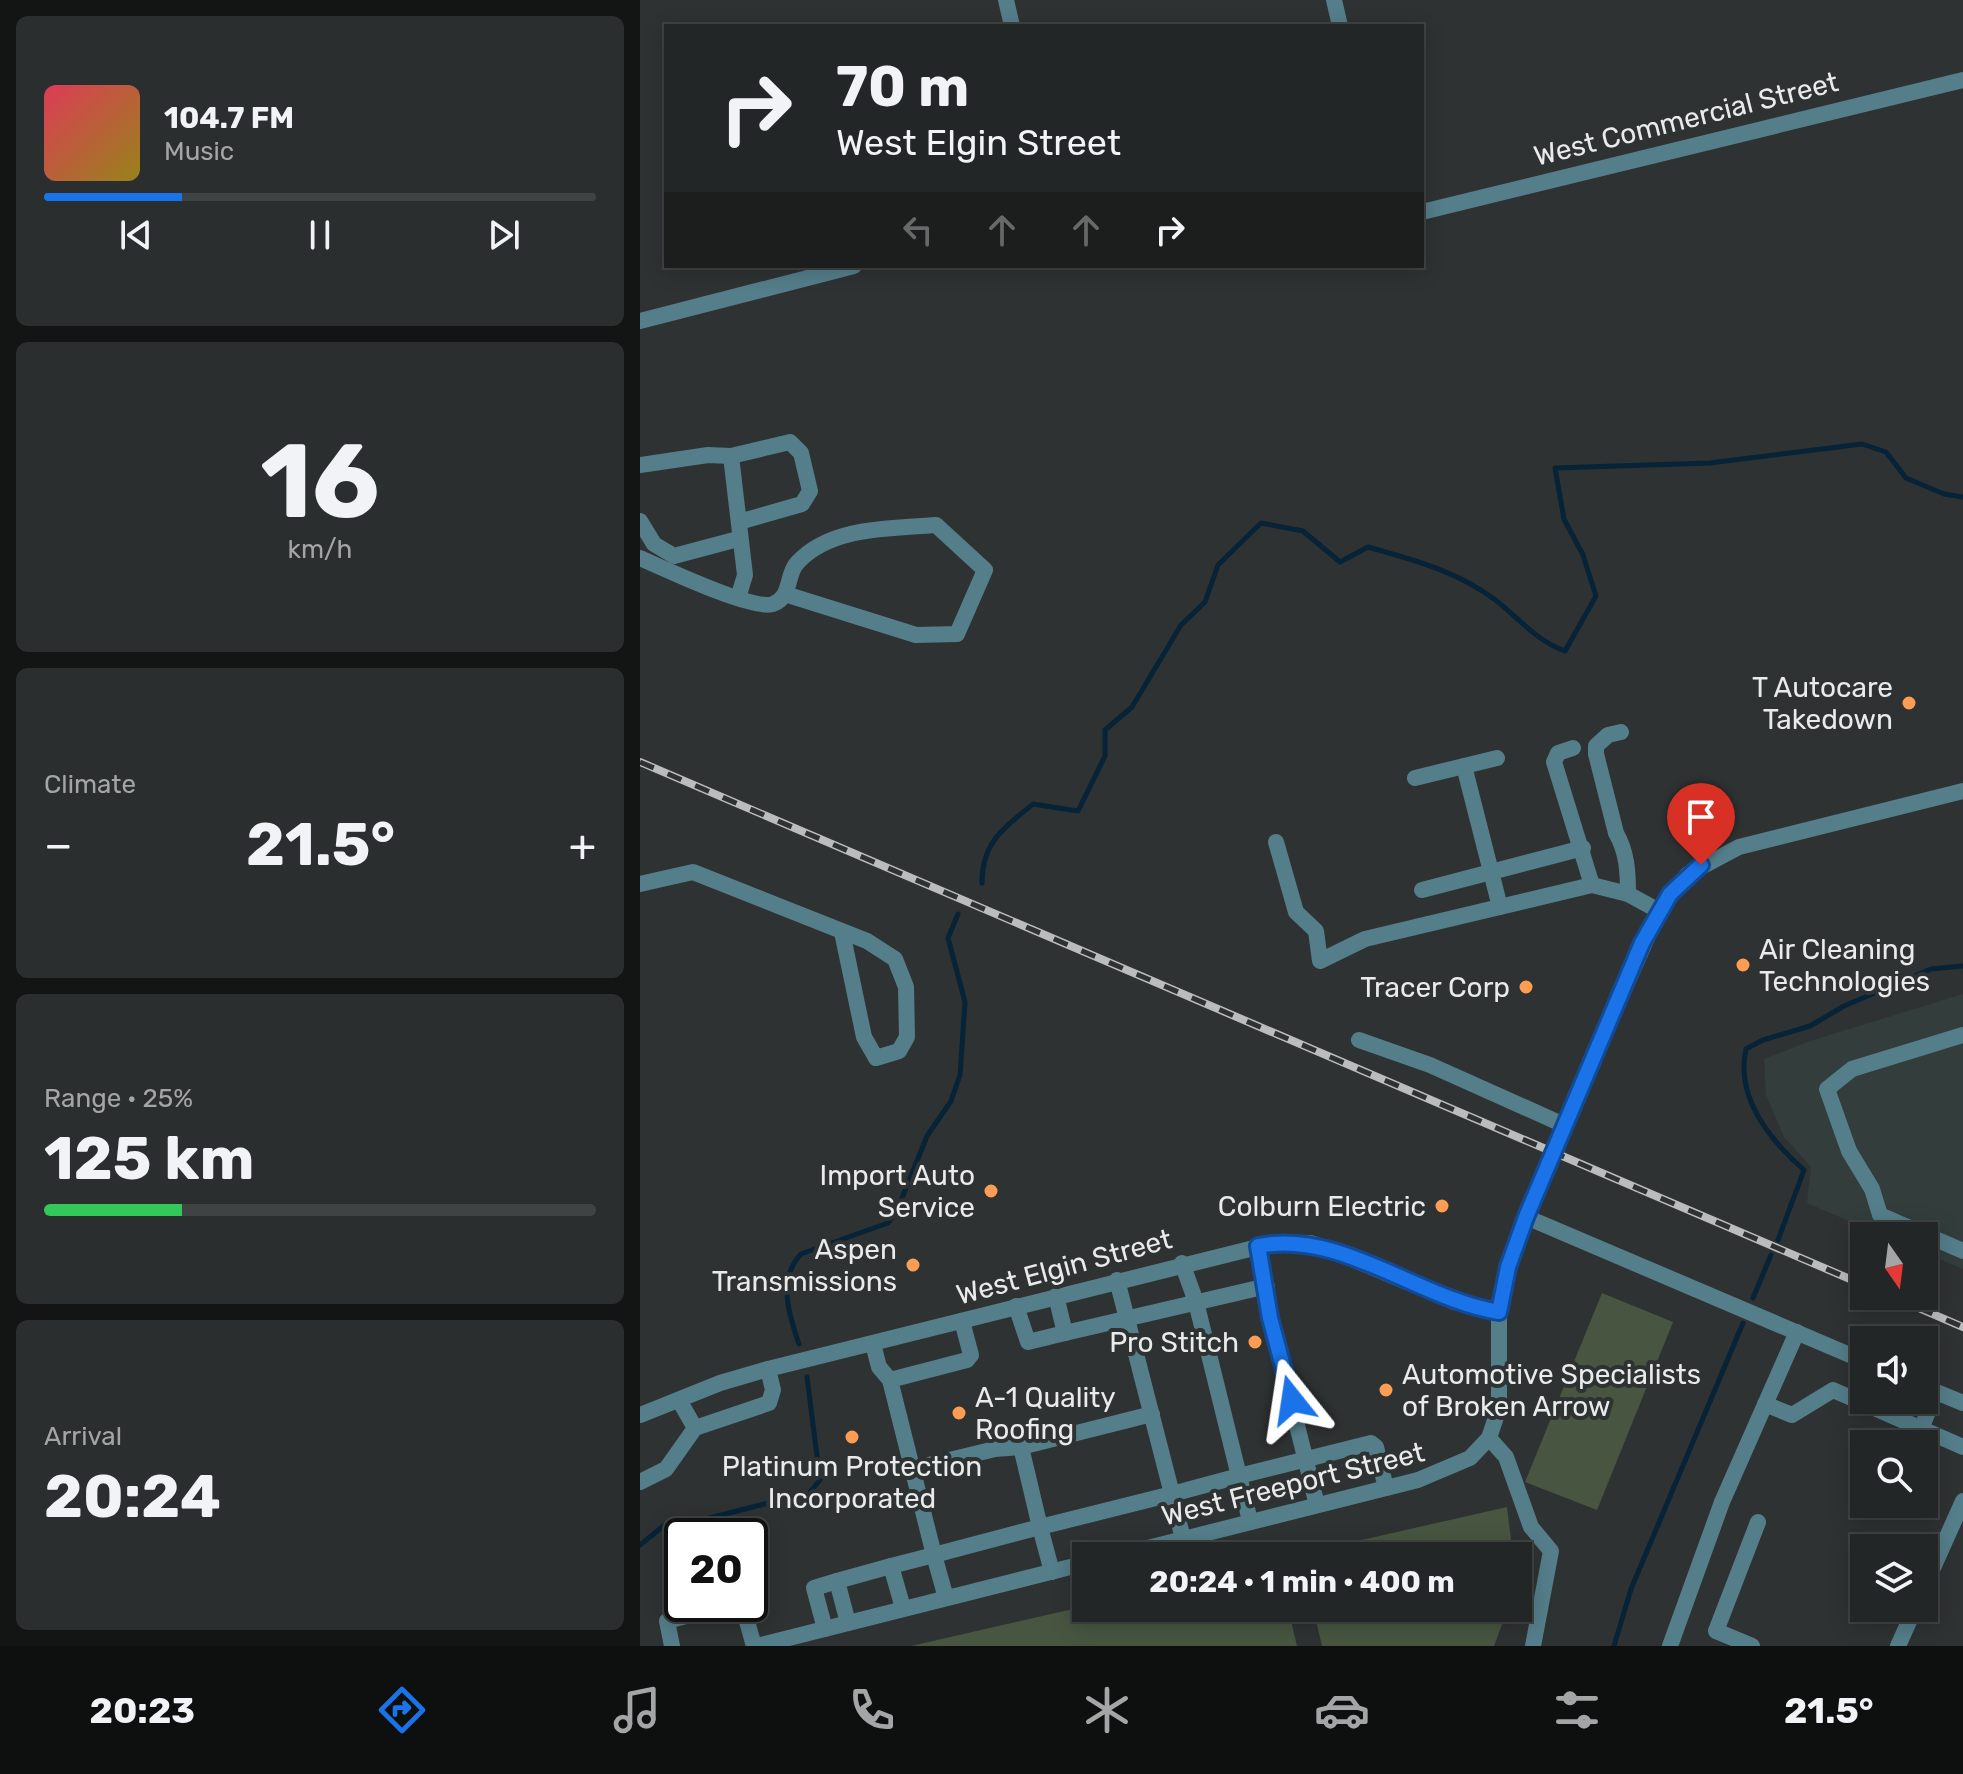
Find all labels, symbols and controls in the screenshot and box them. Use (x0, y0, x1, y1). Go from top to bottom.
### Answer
text: 70 m (836, 54, 969, 120)
icon: right (704, 56, 808, 160)
street label: West Commercial Street (1530, 65, 1842, 173)
text: 104.7 FM (164, 100, 294, 136)
text: West Elgin Street (836, 121, 1121, 164)
text: Music (164, 136, 234, 167)
icon: left (896, 208, 940, 252)
icon: ahead (980, 208, 1024, 252)
icon: ahead (1064, 208, 1108, 252)
icon: right (1148, 208, 1192, 252)
icon: previous (114, 213, 158, 257)
icon: pause (298, 213, 342, 257)
icon: next (482, 213, 526, 257)
text: 16 (260, 420, 380, 543)
text: km/h (288, 534, 352, 565)
place label: T Autocare Takedown (1752, 671, 1893, 736)
marker: T Autocare Takedown (1900, 694, 1918, 712)
text: Climate (44, 769, 136, 800)
pin (1667, 783, 1735, 865)
icon: arrive (1679, 795, 1723, 839)
text: 21.5° (246, 809, 395, 880)
text: − (44, 819, 73, 871)
text: + (569, 819, 596, 871)
place label: Air Cleaning Technologies (1759, 933, 1930, 998)
marker: Air Cleaning Technologies (1734, 956, 1752, 974)
place label: Tracer Corp (1360, 971, 1510, 1004)
marker: Tracer Corp (1517, 978, 1535, 996)
text: Range · 25% (44, 1083, 193, 1114)
text: 125 km (44, 1123, 254, 1194)
place label: Import Auto Service (820, 1159, 975, 1224)
marker: Import Auto Service (982, 1182, 1000, 1200)
place label: Colburn Electric (1218, 1190, 1426, 1223)
marker: Colburn Electric (1433, 1197, 1451, 1215)
street label: West Elgin Street (953, 1222, 1175, 1312)
north arrow (1850, 1222, 1938, 1310)
map controls (1850, 1222, 1938, 1622)
place label: Aspen Transmissions (712, 1233, 897, 1298)
marker: Aspen Transmissions (904, 1256, 922, 1274)
place label: Pro Stitch (1109, 1326, 1239, 1359)
button: sound (1850, 1326, 1938, 1414)
marker: Pro Stitch (1246, 1333, 1264, 1351)
position arrow (1250, 1358, 1334, 1442)
place label: Automotive Specialists of Broken Arrow (1402, 1358, 1701, 1423)
place label: A-1 Quality Roofing (975, 1381, 1116, 1446)
marker: Automotive Specialists of Broken Arrow (1377, 1381, 1395, 1399)
marker: A-1 Quality Roofing (950, 1404, 968, 1422)
text: Arrival (44, 1421, 122, 1452)
marker: Platinum Protection Incorporated (843, 1428, 861, 1446)
button: search (1850, 1430, 1938, 1518)
street label: West Freeport Street (1158, 1435, 1428, 1533)
place label: Platinum Protection Incorporated (722, 1450, 982, 1515)
text: 20:24 (44, 1461, 221, 1532)
speed limit sign: 20 (664, 1518, 768, 1622)
button: layers (1850, 1534, 1938, 1622)
text: 20:24 · 1 min · 400 m (1149, 1564, 1455, 1600)
icon: directions (374, 1682, 430, 1738)
icon: music (609, 1682, 665, 1738)
icon: phone (844, 1682, 900, 1738)
icon: climate (1079, 1682, 1135, 1738)
icon: car (1314, 1682, 1370, 1738)
icon: filters (1549, 1682, 1605, 1738)
text: 20:23 (89, 1689, 195, 1732)
text: 21.5° (1784, 1689, 1873, 1732)

